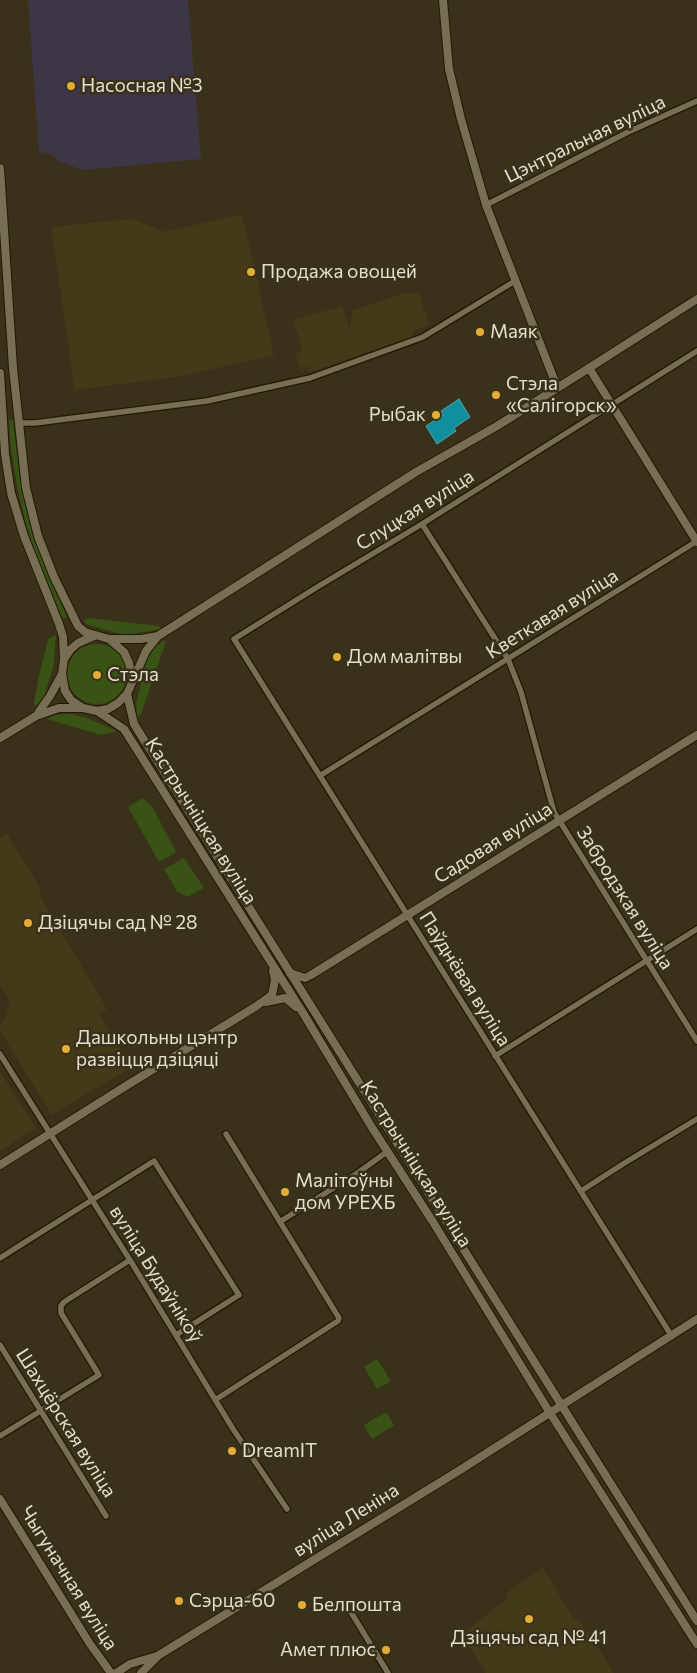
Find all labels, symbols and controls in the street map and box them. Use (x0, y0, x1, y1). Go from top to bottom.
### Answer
place label: Насосная №3 (81, 75, 203, 97)
marker: Насосная №3 (65, 80, 77, 92)
street label: Цэнтральная вуліца (501, 90, 669, 188)
place label: Продажа овощей (261, 261, 417, 283)
marker: Продажа овощей (245, 266, 257, 278)
place label: Маяк (490, 321, 538, 343)
marker: Маяк (474, 326, 486, 338)
place label: Стэла «Салігорск» (506, 373, 617, 417)
marker: Стэла «Салігорск» (490, 389, 502, 401)
place label: Рыбак (369, 404, 426, 426)
marker: Рыбак (430, 409, 442, 421)
street label: Слуцкая вуліца (352, 465, 478, 555)
street label: Кветкавая вуліца (482, 564, 622, 664)
place label: Дом малітвы (347, 646, 462, 668)
marker: Дом малітвы (331, 651, 343, 663)
place label: Стэла (107, 664, 159, 686)
marker: Стэла (91, 669, 103, 681)
street label: Кастрычніцкая вуліца (140, 733, 262, 909)
street label: Садовая вуліца (430, 798, 556, 888)
street label: Забродзкая вуліца (572, 822, 678, 974)
street label: Паўднёвая вуліца (414, 907, 516, 1051)
place label: Дзіцячы сад № 28 (38, 912, 197, 934)
marker: Дзіцячы сад № 28 (22, 917, 34, 929)
place label: Дашкольны цэнтр развіцця дзіцяці (76, 1027, 238, 1071)
marker: Дашкольны цэнтр развіцця дзіцяці (60, 1043, 72, 1055)
street label: Кастрычніцкая вуліца (355, 1076, 477, 1252)
place label: Малітоўны дом УРЕХБ (295, 1170, 395, 1214)
marker: Малітоўны дом УРЕХБ (279, 1186, 291, 1198)
street label: вуліца Будаўнікоў (105, 1201, 207, 1347)
street label: Шахцёрская вуліца (11, 1344, 121, 1502)
place label: DreamIT (242, 1440, 317, 1462)
marker: DreamIT (226, 1445, 238, 1457)
street label: вуліца Леніна (289, 1478, 403, 1562)
street label: Чыгуначная вуліца (15, 1502, 123, 1654)
place label: Сэрца-60 (189, 1590, 276, 1612)
place label: Белпошта (312, 1594, 402, 1616)
marker: Сэрца-60 (173, 1595, 185, 1607)
marker: Белпошта (296, 1599, 308, 1611)
marker: Дзіцячы сад № 41 (523, 1613, 535, 1625)
place label: Дзіцячы сад № 41 (451, 1627, 607, 1649)
place label: Амет плюс (280, 1639, 376, 1661)
marker: Амет плюс (380, 1644, 392, 1656)

